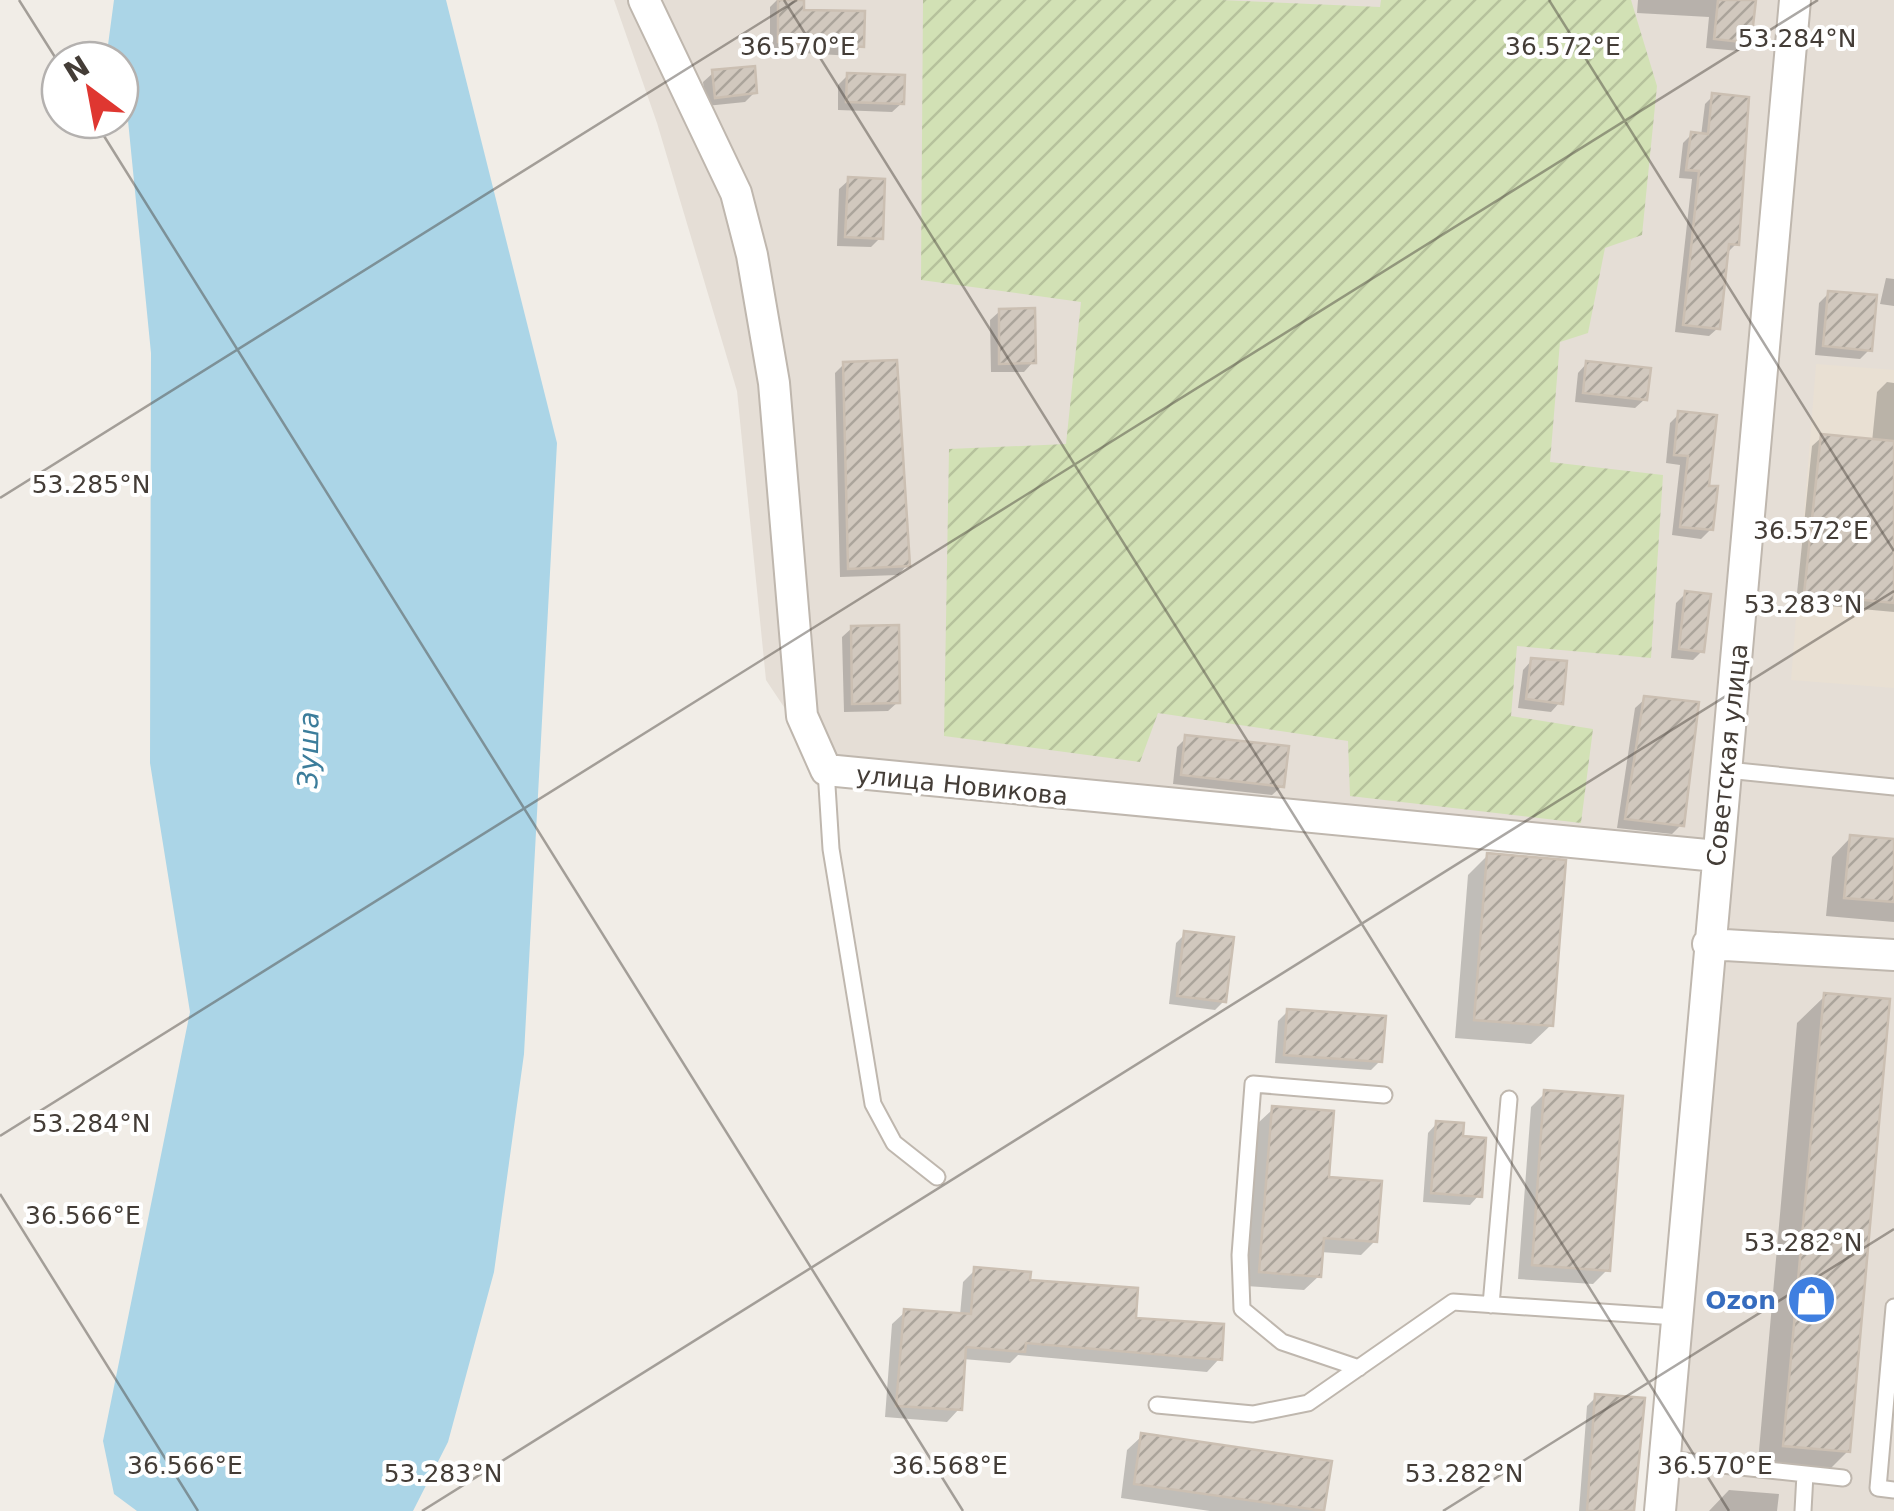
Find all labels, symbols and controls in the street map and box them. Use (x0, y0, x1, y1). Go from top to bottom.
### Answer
text: 53.284°N (1738, 24, 1856, 53)
text: 36.570°E (740, 32, 856, 61)
text: 36.572°E (1505, 32, 1621, 61)
north arrow (40, 40, 140, 140)
text: N (58, 49, 96, 89)
text: 53.285°N (32, 470, 150, 499)
text: 36.572°E (1753, 516, 1869, 545)
text: 53.283°N (1744, 590, 1862, 619)
street label: Советская улица (1701, 642, 1754, 868)
water label: Зуша (291, 711, 326, 789)
street label: улица Новикова (855, 760, 1069, 811)
text: 53.284°N (32, 1109, 150, 1138)
text: 36.566°E (25, 1201, 141, 1230)
text: 53.282°N (1744, 1228, 1862, 1257)
shop icon: Ozon (1785, 1274, 1837, 1326)
place label: Ozon (1705, 1286, 1776, 1315)
text: 36.566°E (127, 1451, 243, 1480)
text: 36.568°E (892, 1451, 1008, 1480)
text: 36.570°E (1657, 1451, 1773, 1480)
text: 53.283°N (384, 1459, 502, 1488)
text: 53.282°N (1405, 1459, 1523, 1488)

